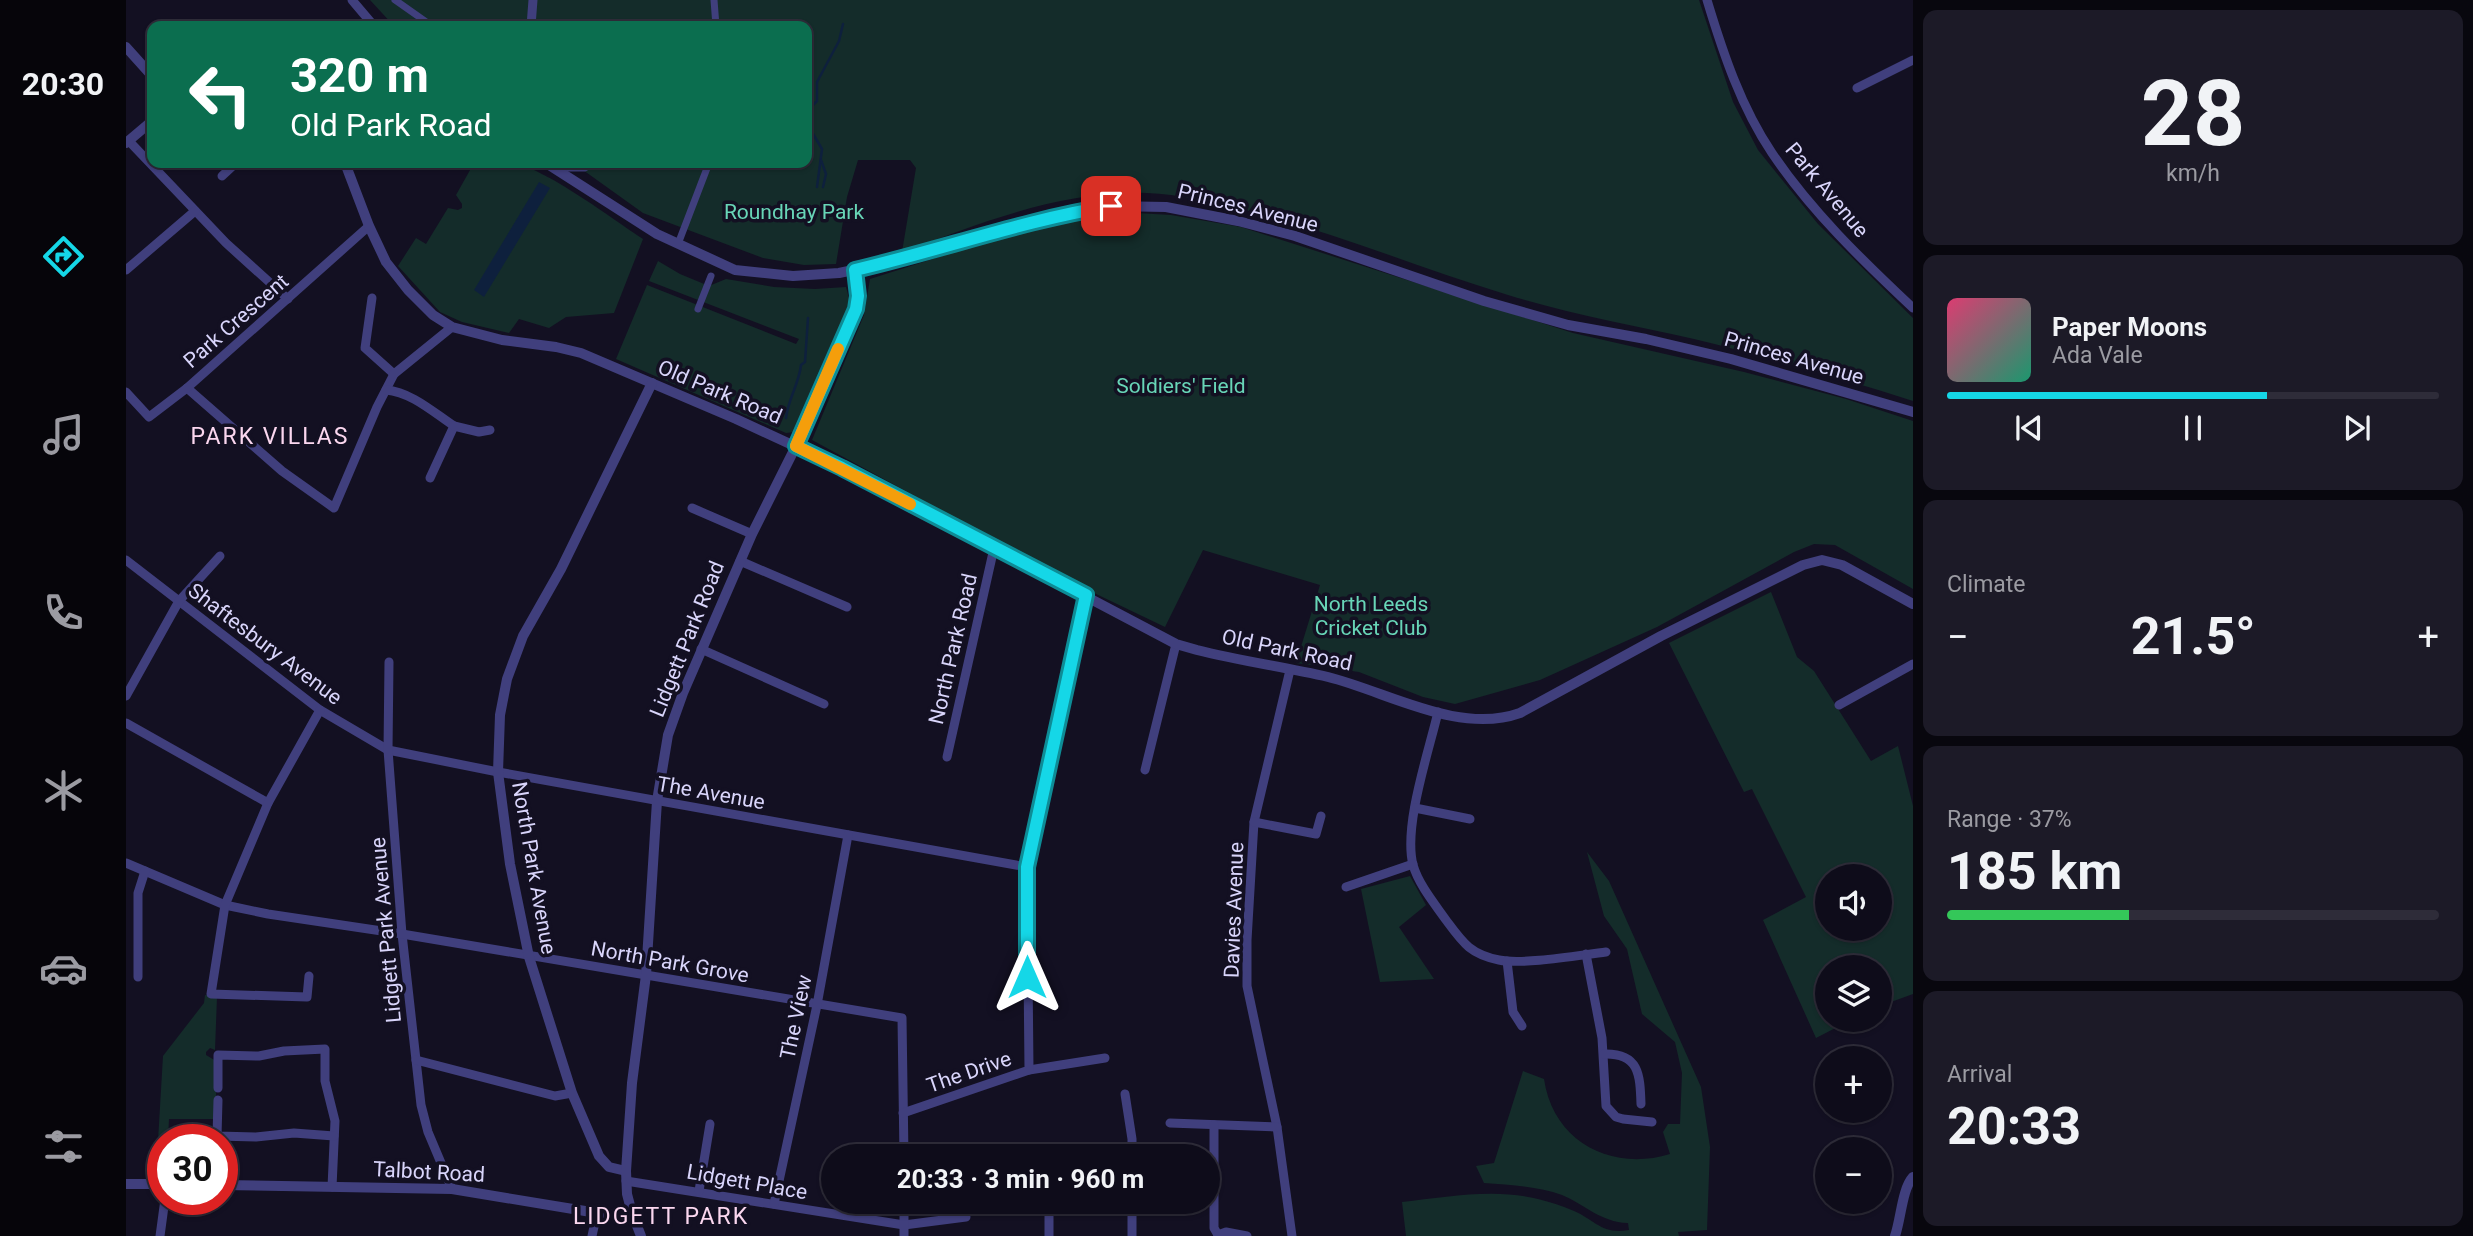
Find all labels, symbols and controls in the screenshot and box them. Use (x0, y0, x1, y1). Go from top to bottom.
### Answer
text: 320 m (290, 47, 429, 104)
icon: left (175, 49, 266, 140)
text: 28 (2141, 61, 2245, 167)
text: 20:30 (22, 65, 104, 103)
text: Old Park Road (290, 106, 492, 144)
street label: Park Avenue (1780, 138, 1874, 242)
text: km/h (2166, 160, 2220, 187)
pin (1081, 176, 1141, 236)
street label: Princes Avenue (1175, 179, 1321, 237)
icon: arrive (1092, 187, 1130, 225)
park label: Roundhay Park (724, 200, 864, 224)
icon: directions (39, 232, 88, 281)
street label: Park Crescent (179, 269, 293, 373)
text: Paper Moons (2052, 312, 2207, 342)
street label: Princes Avenue (1722, 327, 1866, 389)
text: Ada Vale (2052, 342, 2143, 369)
street label: Old Park Road (654, 355, 786, 429)
park label: Soldiers' Field (1116, 374, 1246, 398)
icon: previous (2010, 409, 2048, 447)
icon: pause (2174, 409, 2212, 447)
icon: next (2338, 409, 2376, 447)
icon: music (39, 410, 88, 459)
district label: PARK VILLAS (191, 423, 349, 450)
street label: Lidgett Park Road (645, 558, 729, 720)
street label: North Park Road (924, 571, 982, 727)
text: Climate (1947, 571, 2026, 598)
street label: Shaftesbury Avenue (183, 578, 347, 710)
icon: phone (39, 588, 88, 637)
park label: North Leeds Cricket Club (1314, 592, 1428, 640)
text: 21.5° (2131, 606, 2256, 667)
text: − (1947, 615, 1969, 659)
text: + (2417, 615, 2439, 659)
street label: Old Park Road (1220, 625, 1354, 675)
icon: climate (39, 766, 88, 815)
street label: The Avenue (655, 772, 767, 814)
street label: North Park Avenue (507, 780, 561, 956)
text: Range · 37% (1947, 806, 2072, 833)
street label: Lidgett Park Avenue (366, 836, 406, 1024)
text: 185 km (1947, 841, 2122, 902)
street label: Davies Avenue (1220, 842, 1248, 978)
map controls (1815, 864, 1892, 1214)
button: sound (1815, 864, 1892, 941)
street label: North Park Grove (589, 936, 751, 988)
position arrow (990, 940, 1064, 1014)
icon: car (39, 944, 88, 993)
button: layers (1815, 955, 1892, 1032)
street label: The View (775, 972, 817, 1061)
street label: The Drive (924, 1046, 1014, 1098)
button: + (1815, 1046, 1892, 1123)
text: Arrival (1947, 1061, 2012, 1088)
text: 20:33 (1947, 1096, 2081, 1157)
icon: filters (39, 1122, 88, 1171)
speed limit sign: 30 (147, 1124, 238, 1215)
button: − (1815, 1137, 1892, 1214)
street label: Talbot Road (372, 1157, 486, 1187)
street label: Lidgett Place (685, 1160, 809, 1204)
text: 20:33 · 3 min · 960 m (897, 1164, 1144, 1194)
district label: LIDGETT PARK (573, 1203, 749, 1230)

